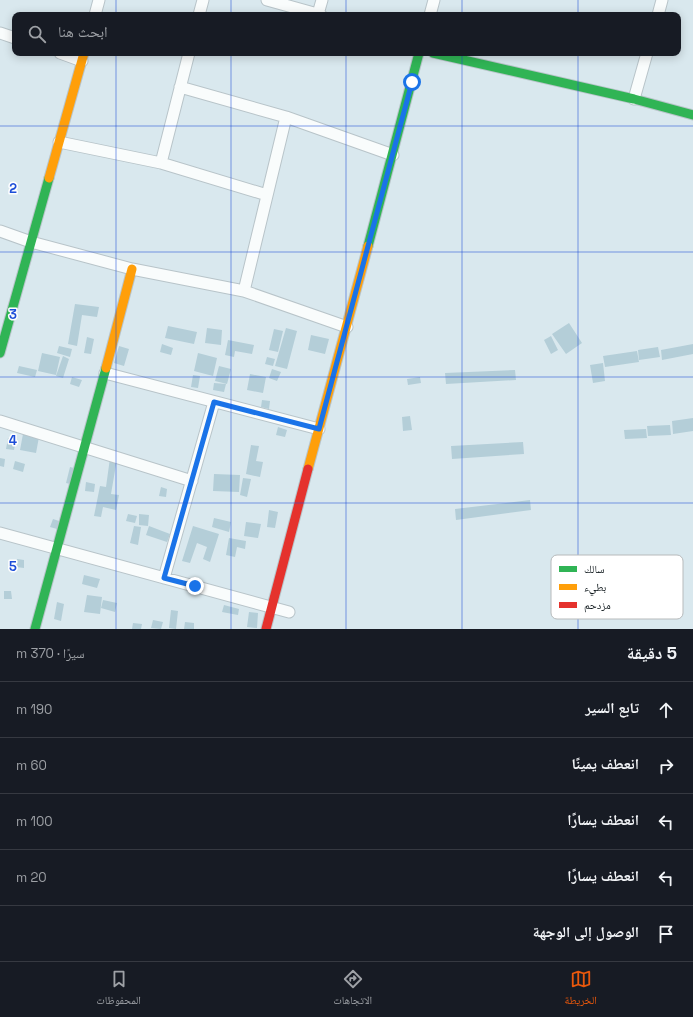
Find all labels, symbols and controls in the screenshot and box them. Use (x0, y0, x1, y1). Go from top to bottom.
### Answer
search box (12, 12, 681, 56)
text: ابحث هنا (58, 22, 108, 41)
icon: search (26, 23, 48, 45)
route start (403, 73, 421, 91)
text: 2 (9, 180, 17, 197)
text: 3 (9, 306, 17, 323)
text: 4 (9, 432, 17, 449)
legend (551, 555, 683, 619)
text: 5 (9, 558, 17, 575)
text: سالك (584, 562, 604, 576)
route end (186, 577, 204, 595)
text: بطيء (584, 580, 606, 596)
text: مزدحم (584, 598, 611, 613)
text: 5 دقيقة (627, 642, 677, 664)
text: سيرًا · 370 m (16, 645, 85, 662)
text: تابع السير (585, 698, 639, 717)
icon: ahead (655, 699, 677, 721)
text: 190 m (16, 701, 52, 718)
text: انعطف يمينًا (572, 754, 639, 773)
icon: right (655, 755, 677, 777)
text: 60 m (16, 757, 47, 774)
text: انعطف يسارًا (567, 810, 639, 829)
icon: left (655, 811, 677, 833)
text: 100 m (16, 813, 53, 830)
text: انعطف يسارًا (567, 866, 639, 885)
icon: left (655, 867, 677, 889)
text: 20 m (16, 869, 47, 886)
text: الوصول إلى الوجهة (533, 922, 639, 941)
icon: arrive (655, 923, 677, 945)
tab: المحفوظات (96, 968, 141, 1011)
tab: الاتجاهات (333, 968, 372, 1011)
tab: الخريطة (564, 968, 597, 1011)

